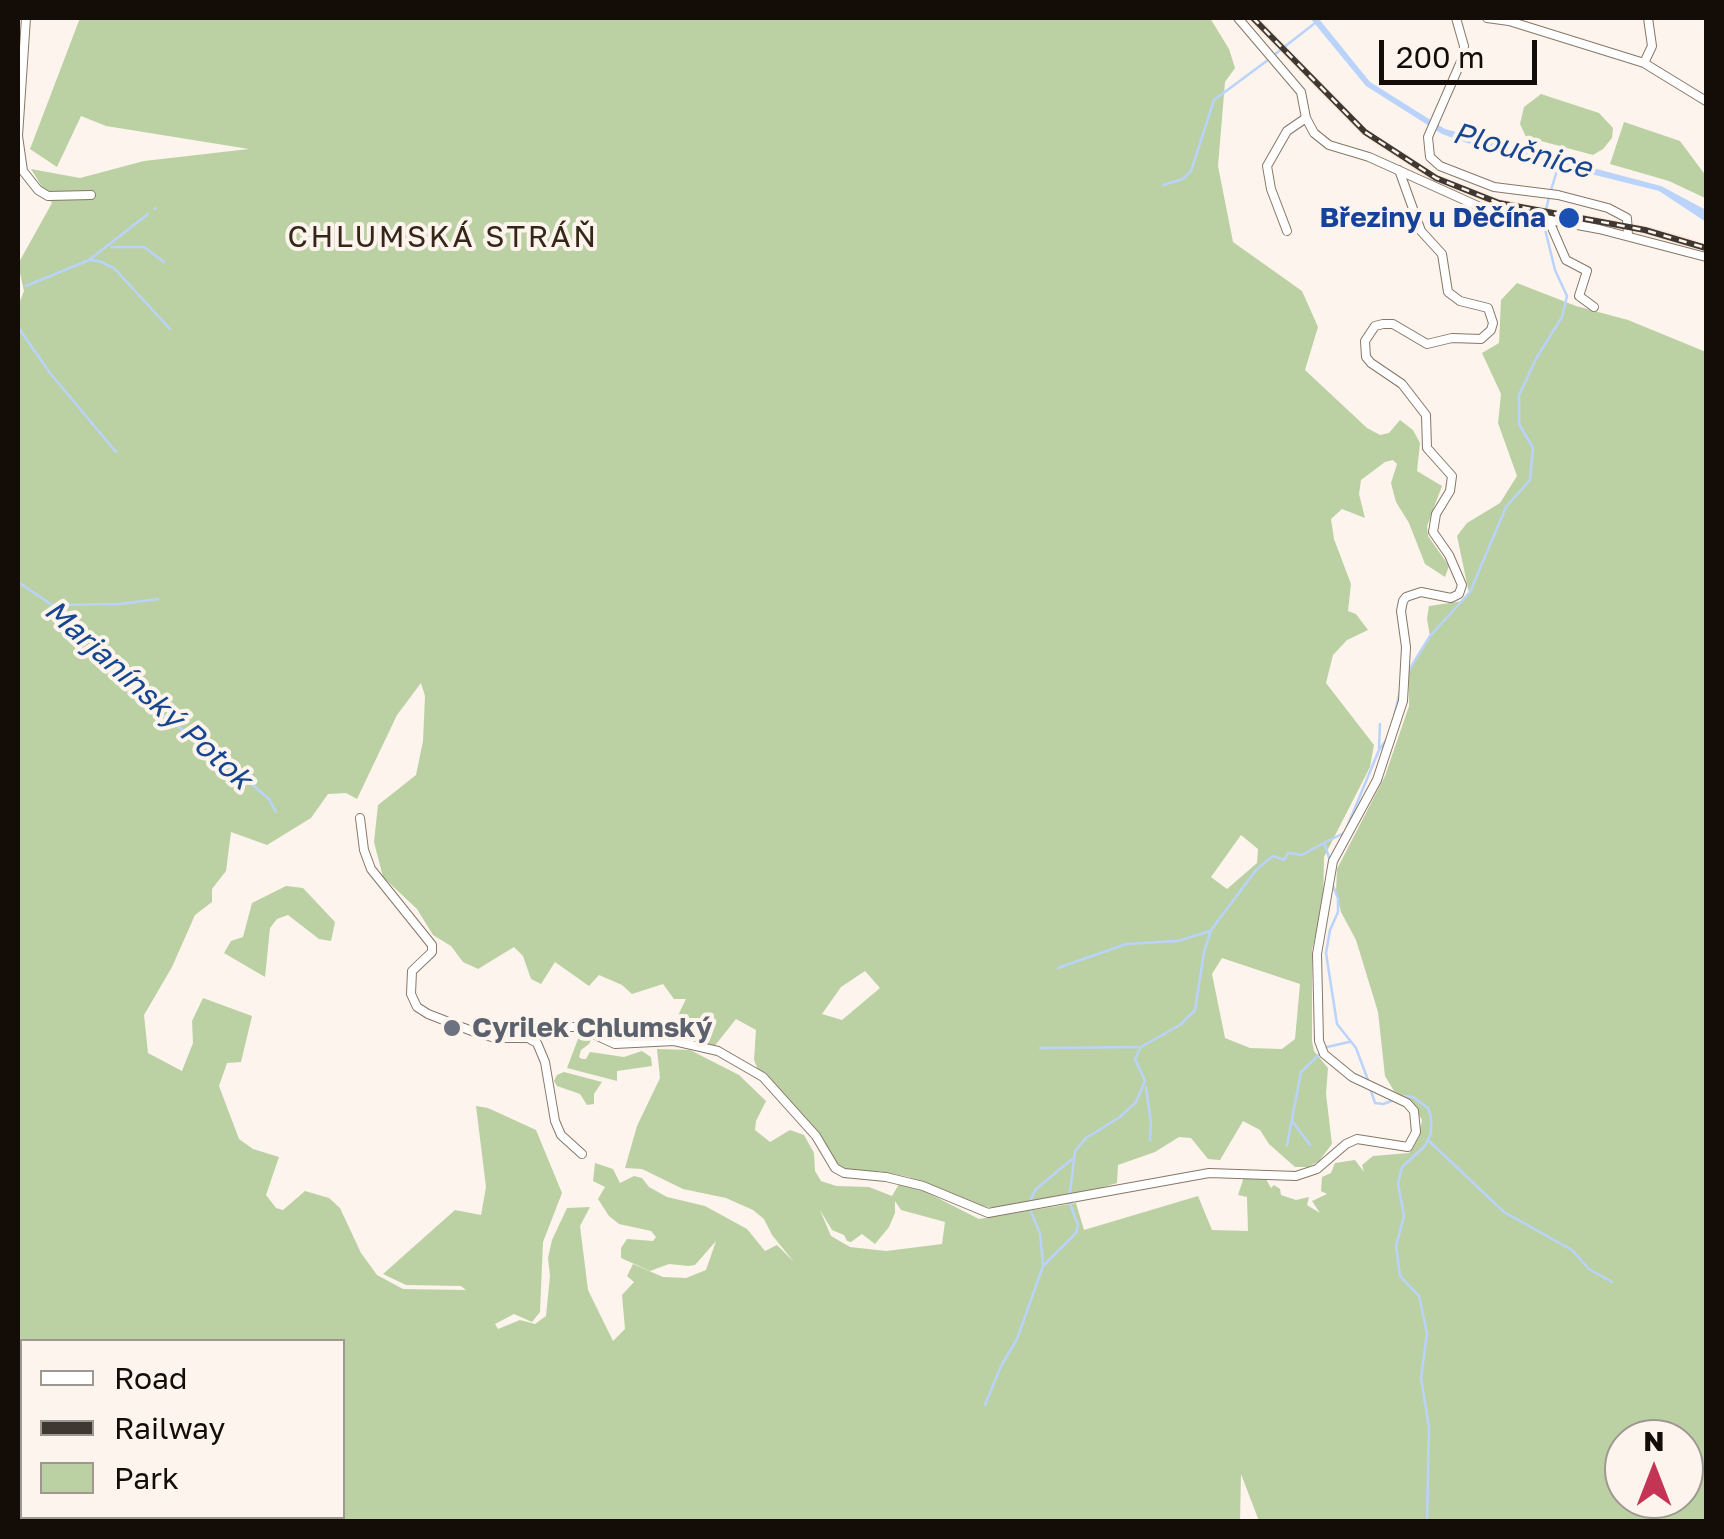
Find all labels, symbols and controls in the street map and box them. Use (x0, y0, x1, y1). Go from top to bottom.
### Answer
scale bar (1384, 20, 1542, 82)
text: 200 m (1396, 39, 1485, 75)
water label: Ploučnice (1449, 115, 1595, 187)
place label: Březiny u Děčína (1320, 201, 1546, 235)
marker: Březiny u Děčína (1556, 205, 1582, 231)
district label: CHLUMSKÁ STRÁŇ (288, 219, 598, 255)
water label: Marjanínský Potok (37, 593, 259, 797)
place label: Cyrilek Chlumský (472, 1011, 713, 1045)
marker: Cyrilek Chlumský (441, 1017, 463, 1039)
legend (20, 1339, 345, 1519)
text: Road (114, 1360, 188, 1396)
text: Railway (114, 1410, 225, 1446)
north arrow (1604, 1419, 1704, 1519)
text: N (1643, 1424, 1665, 1457)
text: Park (114, 1460, 179, 1496)

